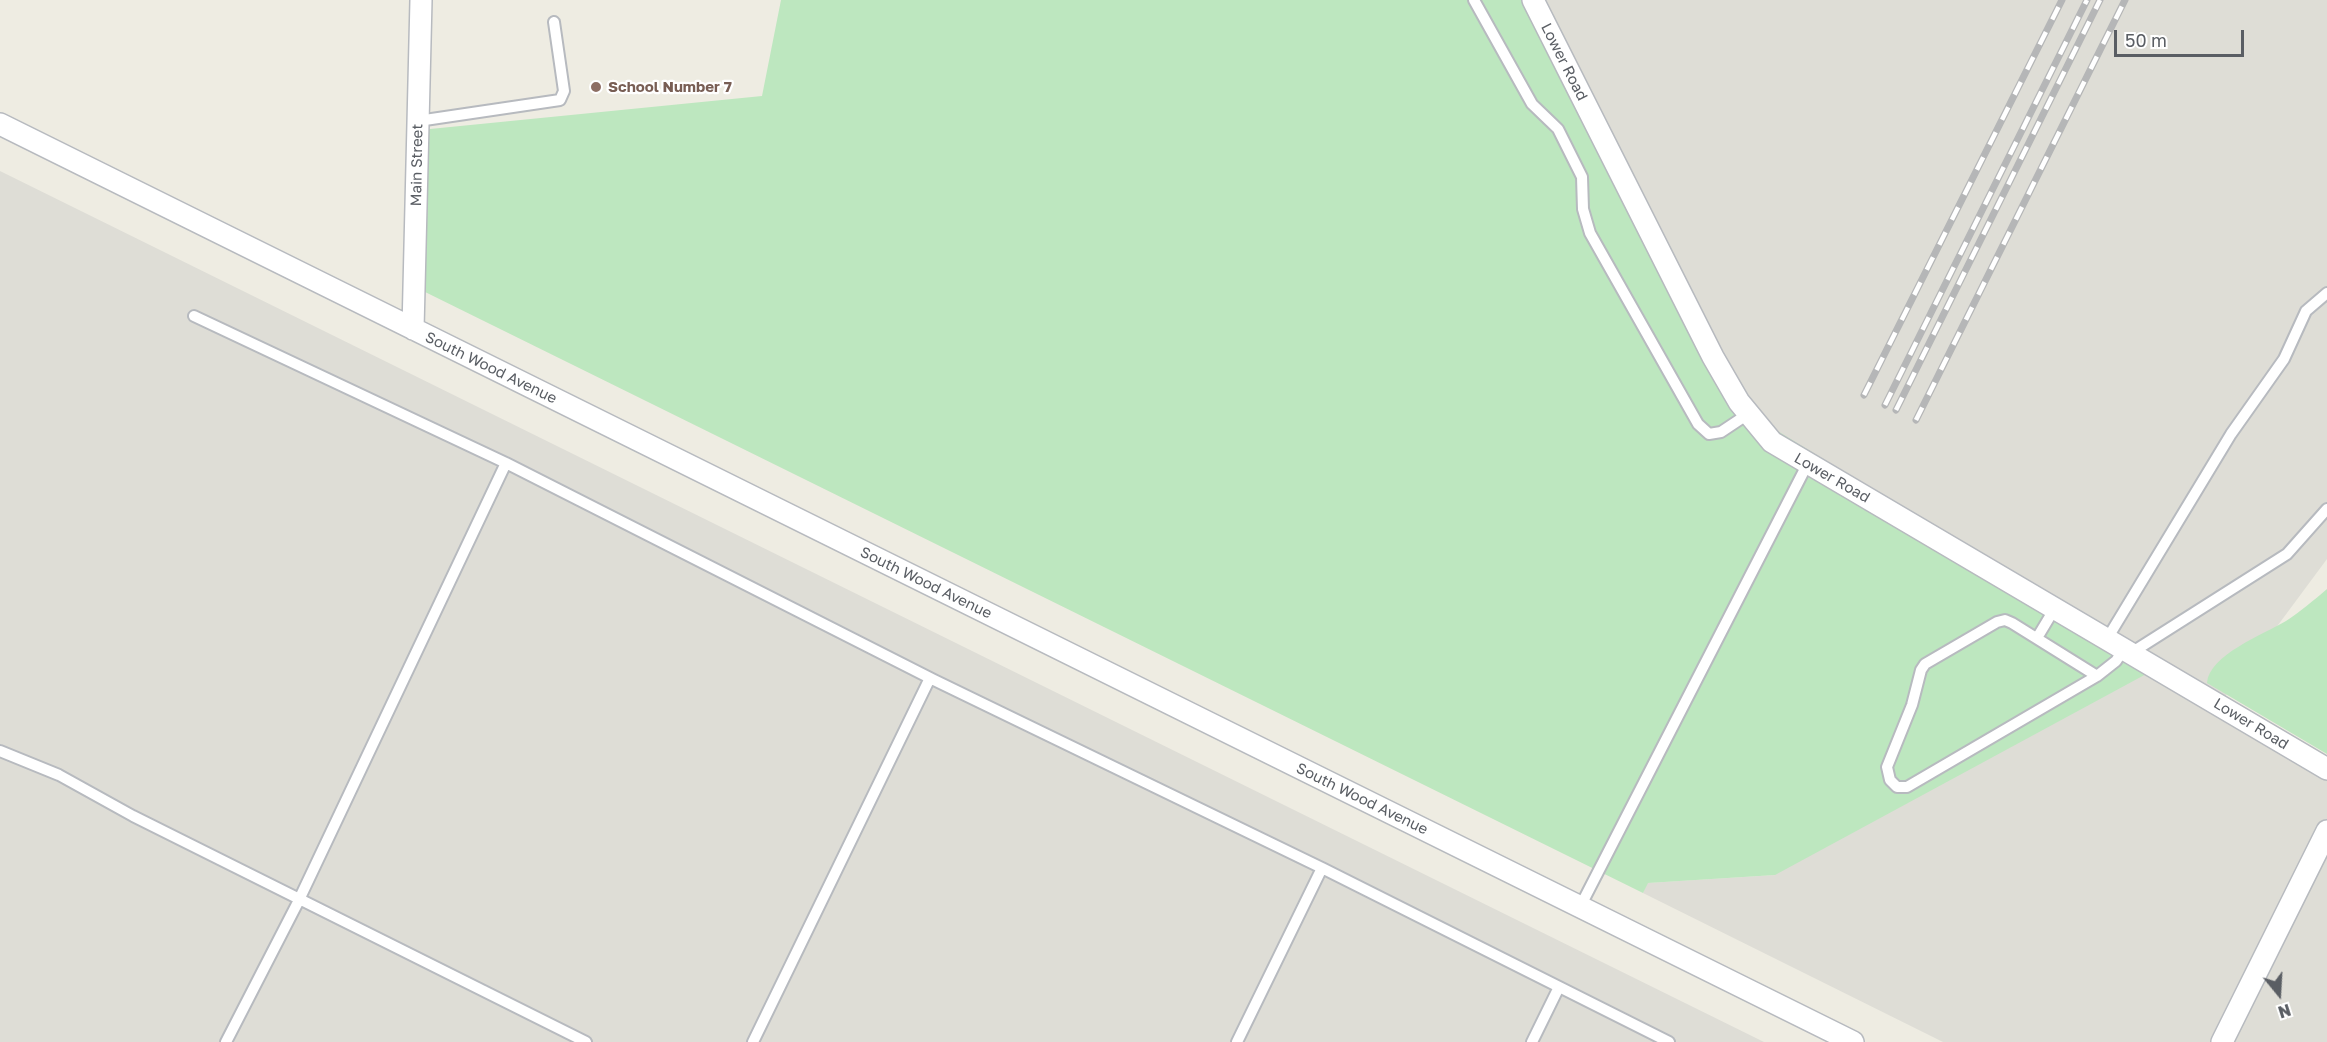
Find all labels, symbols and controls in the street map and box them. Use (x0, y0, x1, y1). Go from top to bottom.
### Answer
scale bar (2117, 18, 2248, 56)
street label: Lower Road (1537, 20, 1591, 104)
text: 50 m (2125, 29, 2167, 51)
place label: School Number 7 (608, 78, 732, 96)
marker: School Number 7 (589, 80, 603, 94)
street label: Main Street (407, 123, 427, 207)
street label: South Wood Avenue (422, 328, 560, 408)
street label: Lower Road (1791, 449, 1873, 507)
street label: South Wood Avenue (857, 543, 995, 623)
street label: Lower Road (2210, 695, 2292, 753)
street label: South Wood Avenue (1293, 759, 1431, 839)
north arrow (2249, 964, 2309, 1024)
text: N (2276, 1000, 2293, 1023)

